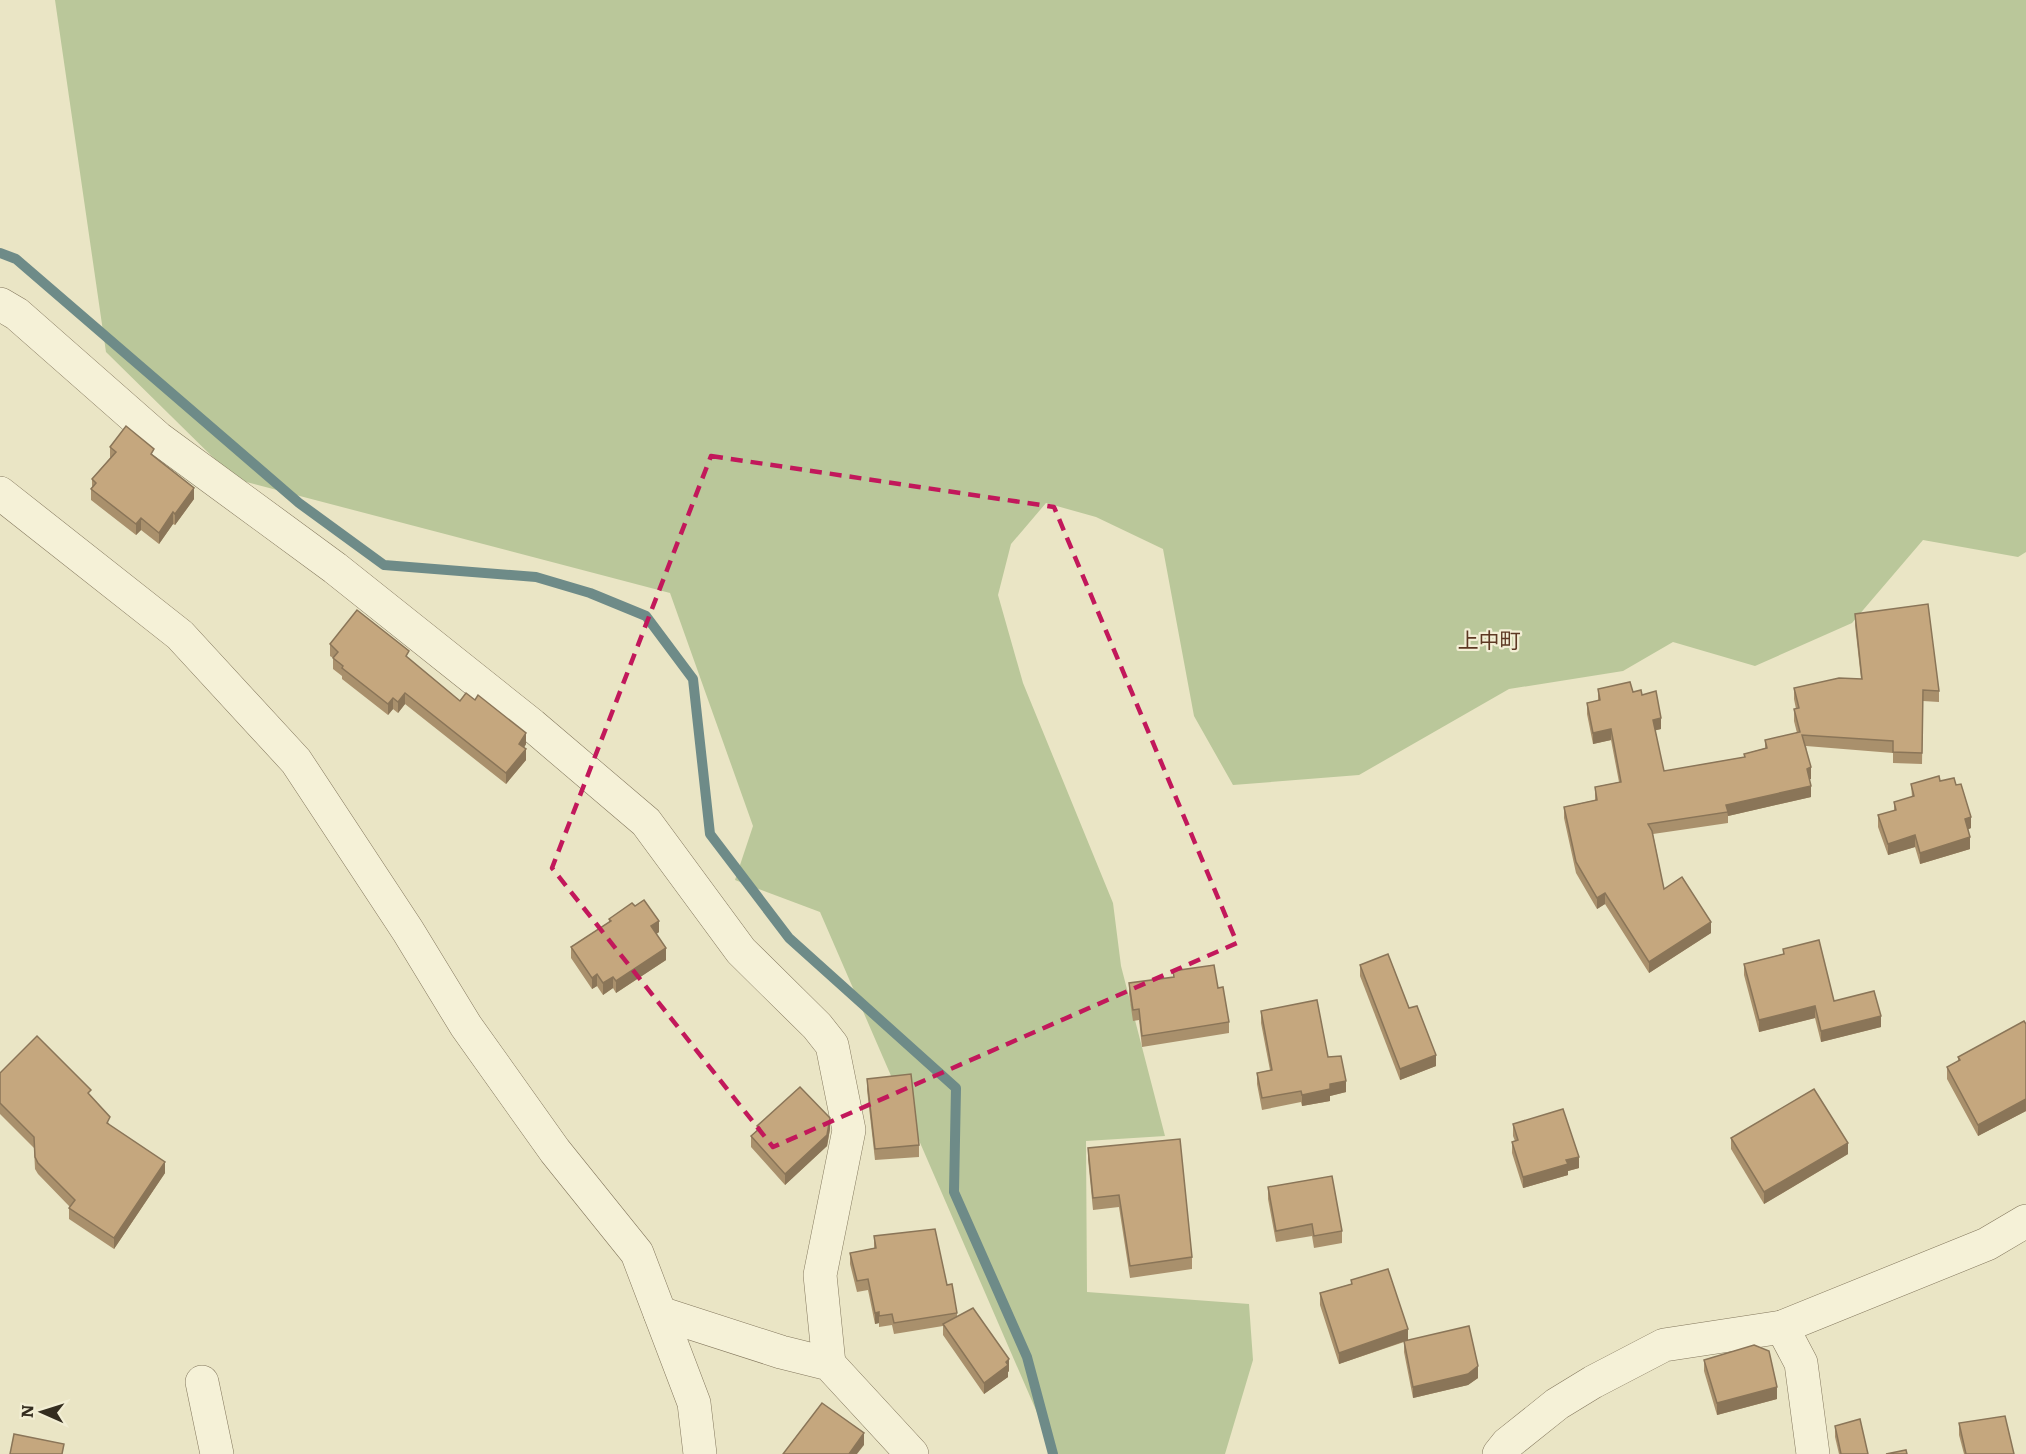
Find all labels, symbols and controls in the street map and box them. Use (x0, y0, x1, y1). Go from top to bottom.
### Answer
district label: 上中町 (1458, 623, 1521, 654)
north arrow (12, 1382, 72, 1442)
text: N (14, 1404, 38, 1419)

